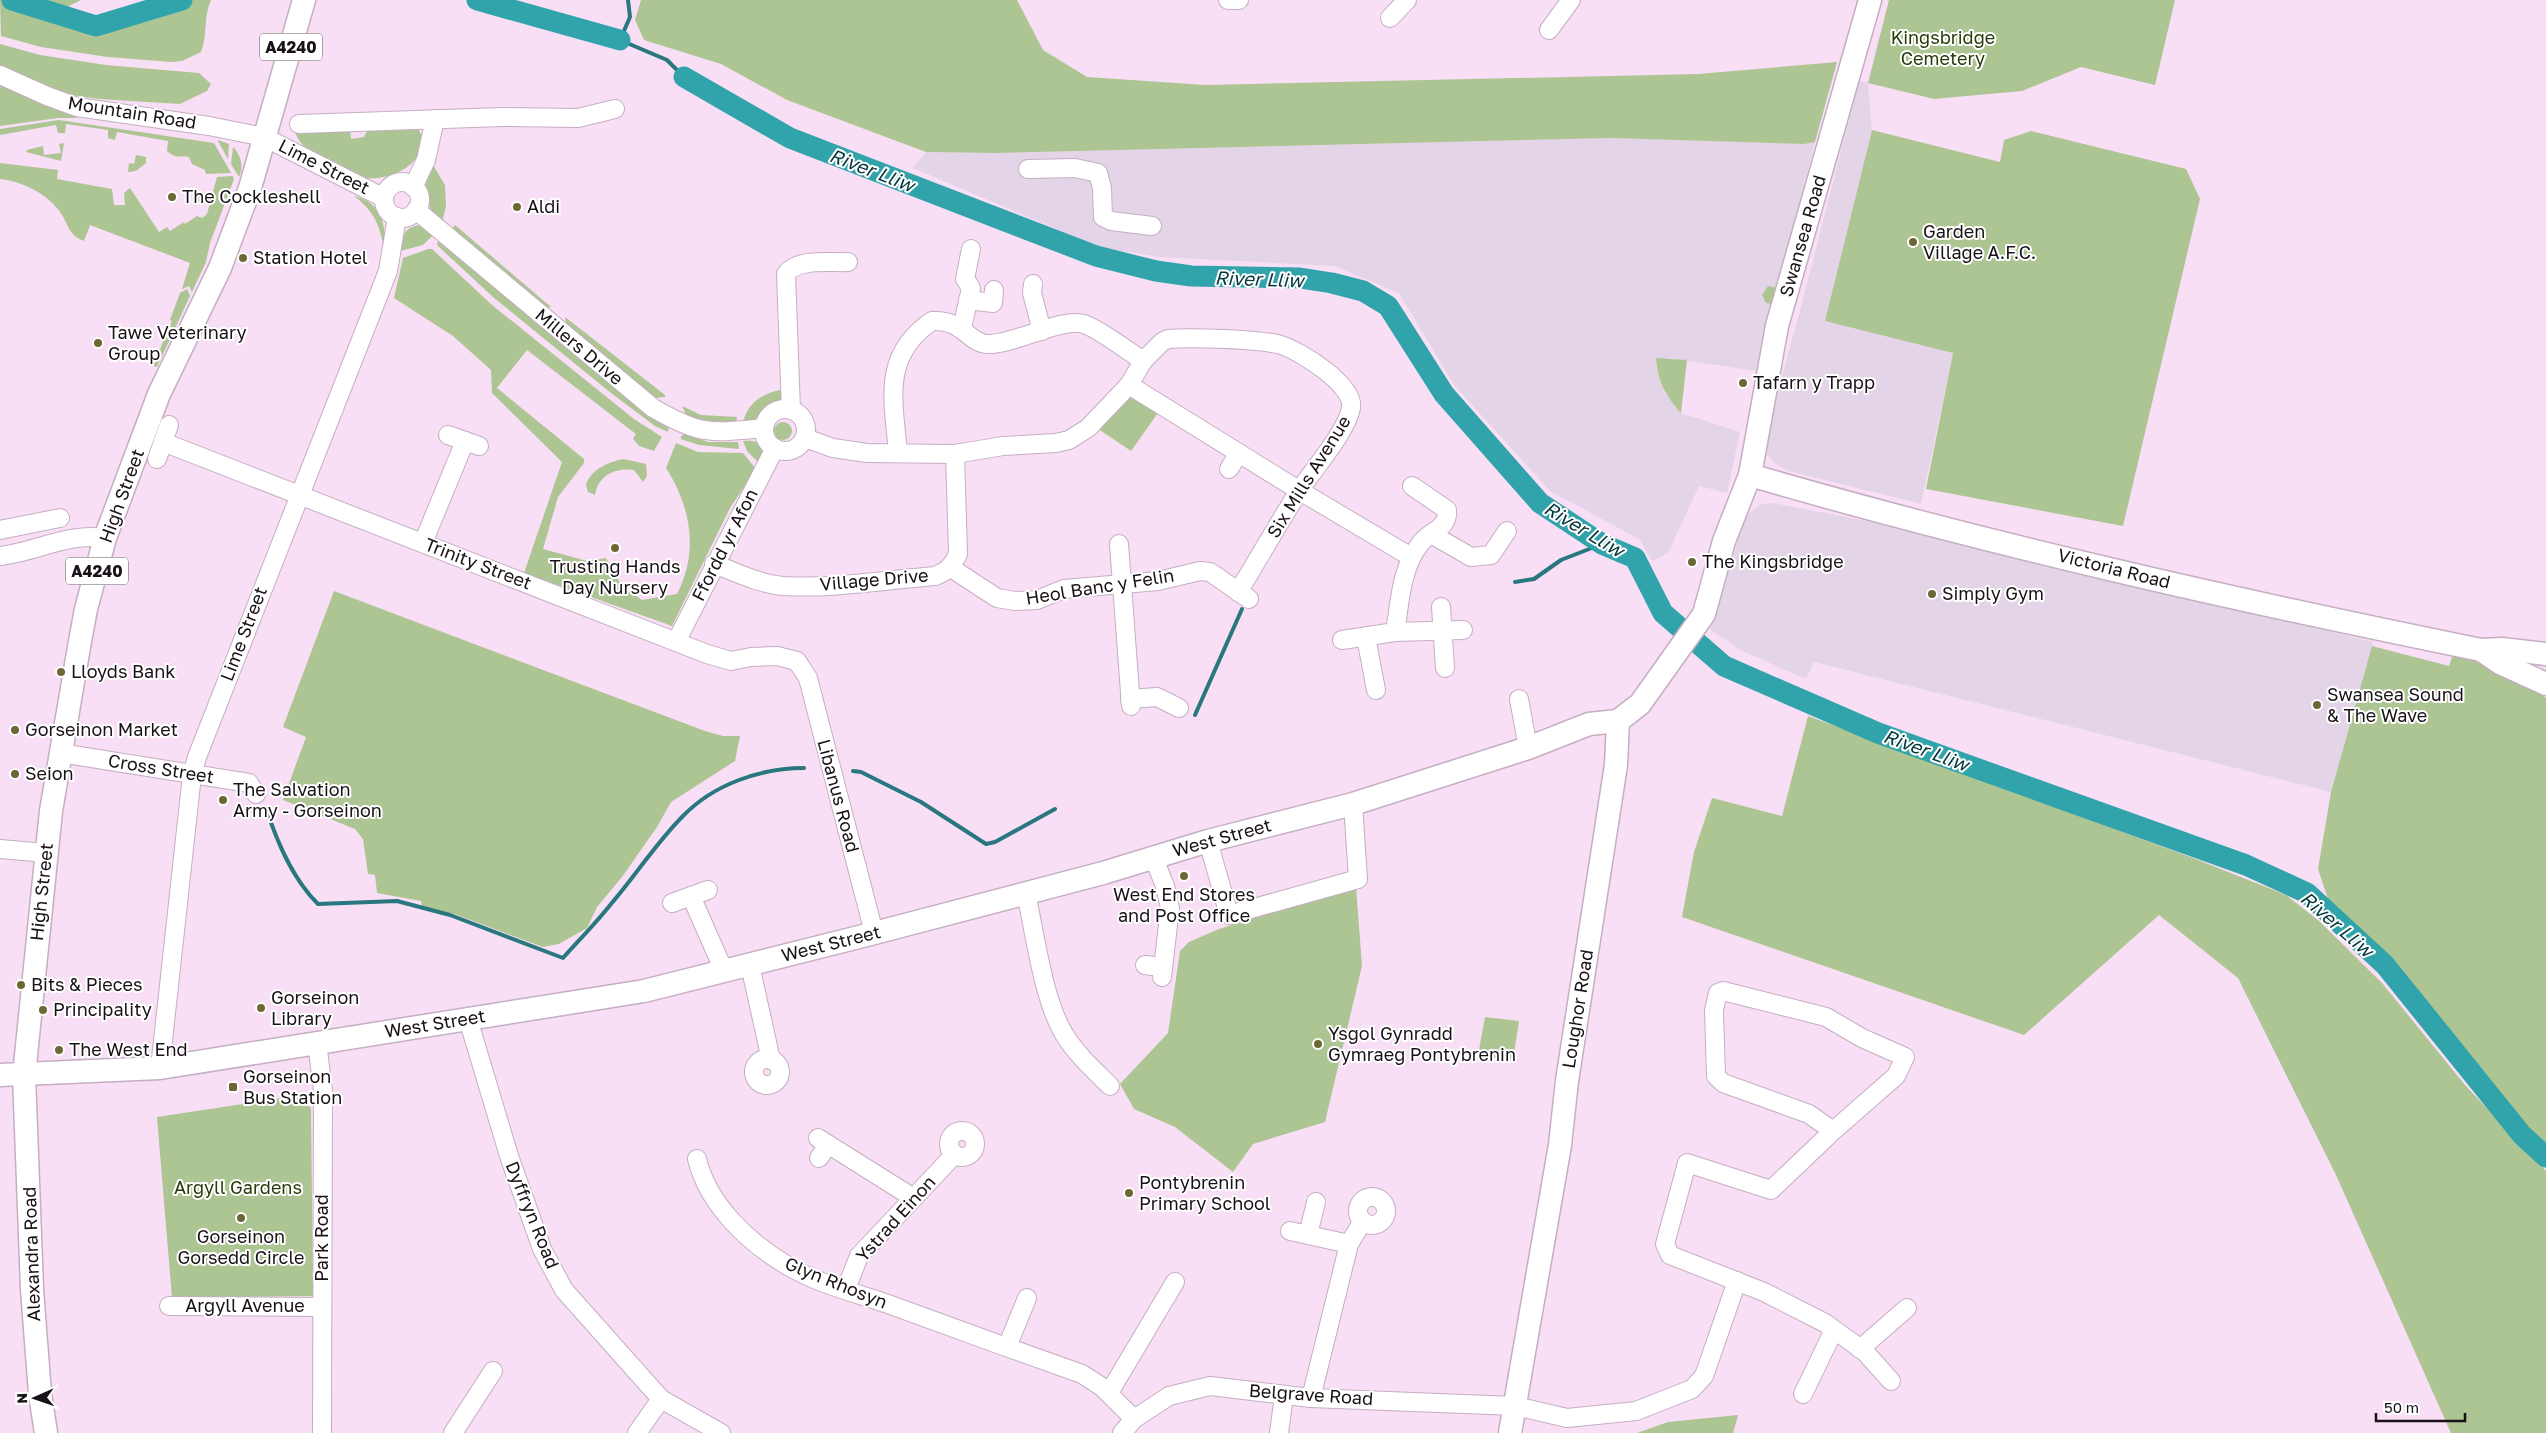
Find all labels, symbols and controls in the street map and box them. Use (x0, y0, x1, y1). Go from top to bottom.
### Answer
park label: Kingsbridge Cemetery (1891, 26, 1995, 69)
road number: A4240 (260, 34, 322, 61)
street label: Mountain Road (66, 91, 198, 133)
street label: Lime Street (275, 134, 374, 198)
water label: River Lliw (827, 143, 920, 197)
street label: Swansea Road (1774, 172, 1830, 299)
place label: The Cockleshell (182, 185, 321, 207)
marker: The Cockleshell (166, 191, 178, 203)
place label: Aldi (527, 195, 560, 217)
marker: Aldi (511, 201, 523, 213)
place label: Garden Village A.F.C. (1923, 220, 2036, 263)
marker: Garden Village A.F.C. (1907, 236, 1919, 248)
place label: Station Hotel (253, 246, 368, 268)
marker: Station Hotel (237, 252, 249, 264)
water label: River Lliw (1214, 265, 1306, 292)
street label: Millers Drive (531, 303, 628, 389)
place label: Tawe Veterinary Group (108, 321, 247, 364)
marker: Tawe Veterinary Group (92, 337, 104, 349)
place label: Tafarn y Trapp (1753, 371, 1875, 393)
marker: Tafarn y Trapp (1737, 377, 1749, 389)
street label: Six Mills Avenue (1262, 411, 1355, 542)
street label: High Street (94, 446, 148, 546)
street label: Ffordd yr Afon (686, 485, 762, 604)
water label: River Lliw (1540, 496, 1630, 563)
street label: Trinity Street (422, 533, 535, 594)
marker: Trusting Hands Day Nursery (609, 542, 621, 554)
street label: Victoria Road (2056, 543, 2173, 593)
place label: The Kingsbridge (1702, 550, 1844, 572)
place label: Trusting Hands Day Nursery (549, 555, 681, 598)
marker: The Kingsbridge (1686, 556, 1698, 568)
road number: A4240 (66, 558, 128, 584)
street label: Village Drive (819, 563, 929, 595)
street label: Heol Banc y Felin (1024, 563, 1176, 609)
place label: Simply Gym (1942, 582, 2044, 604)
street label: Lime Street (215, 583, 271, 684)
marker: Simply Gym (1926, 588, 1938, 600)
place label: Lloyds Bank (71, 660, 175, 682)
marker: Lloyds Bank (55, 666, 67, 678)
place label: Swansea Sound & The Wave (2327, 683, 2464, 726)
marker: Swansea Sound & The Wave (2311, 699, 2323, 711)
place label: Gorseinon Market (25, 718, 178, 740)
marker: Gorseinon Market (9, 724, 21, 736)
water label: River Lliw (1881, 724, 1974, 776)
street label: Libanus Road (813, 737, 865, 855)
street label: Cross Street (107, 749, 216, 787)
place label: Seion (25, 762, 74, 784)
marker: Seion (9, 768, 21, 780)
place label: The Salvation Army - Gorseinon (233, 778, 382, 821)
marker: The Salvation Army - Gorseinon (217, 794, 229, 806)
street label: West Street (1170, 813, 1274, 861)
street label: High Street (25, 842, 57, 942)
marker: West End Stores and Post Office (1178, 870, 1190, 882)
place label: West End Stores and Post Office (1113, 883, 1255, 926)
water label: River Lliw (2296, 886, 2380, 963)
street label: West Street (779, 920, 883, 966)
street label: Loughor Road (1557, 948, 1597, 1070)
place label: Bits & Pieces (31, 973, 143, 995)
marker: Bits & Pieces (15, 979, 27, 991)
place label: Gorseinon Library (271, 986, 359, 1029)
place label: Principality (53, 998, 152, 1020)
marker: Gorseinon Library (255, 1002, 267, 1014)
marker: Principality (37, 1004, 49, 1016)
street label: West Street (383, 1004, 487, 1042)
place label: Ysgol Gynradd Gymraeg Pontybrenin (1328, 1022, 1516, 1065)
place label: The West End (69, 1038, 188, 1060)
marker: Ysgol Gynradd Gymraeg Pontybrenin (1312, 1038, 1324, 1050)
marker: The West End (53, 1044, 65, 1056)
place label: Gorseinon Bus Station (243, 1065, 342, 1108)
marker: Gorseinon Bus Station (227, 1081, 239, 1093)
street label: Dyffryn Road (501, 1158, 564, 1271)
street label: Ystrad Einon (851, 1171, 940, 1266)
place label: Pontybrenin Primary School (1139, 1171, 1271, 1214)
park label: Argyll Gardens (174, 1176, 302, 1198)
street label: Alexandra Road (18, 1186, 44, 1322)
marker: Pontybrenin Primary School (1123, 1187, 1135, 1199)
street label: Park Road (310, 1194, 332, 1282)
marker: Gorseinon Gorsedd Circle (235, 1212, 247, 1224)
place label: Gorseinon Gorsedd Circle (178, 1225, 304, 1268)
street label: Glyn Rhosyn (782, 1252, 891, 1313)
street label: Argyll Avenue (185, 1294, 305, 1316)
north arrow (10, 1373, 60, 1423)
street label: Belgrave Road (1248, 1379, 1374, 1409)
scale bar (2376, 1390, 2465, 1422)
text: N (13, 1393, 30, 1404)
text: 50 m (2384, 1398, 2419, 1416)

